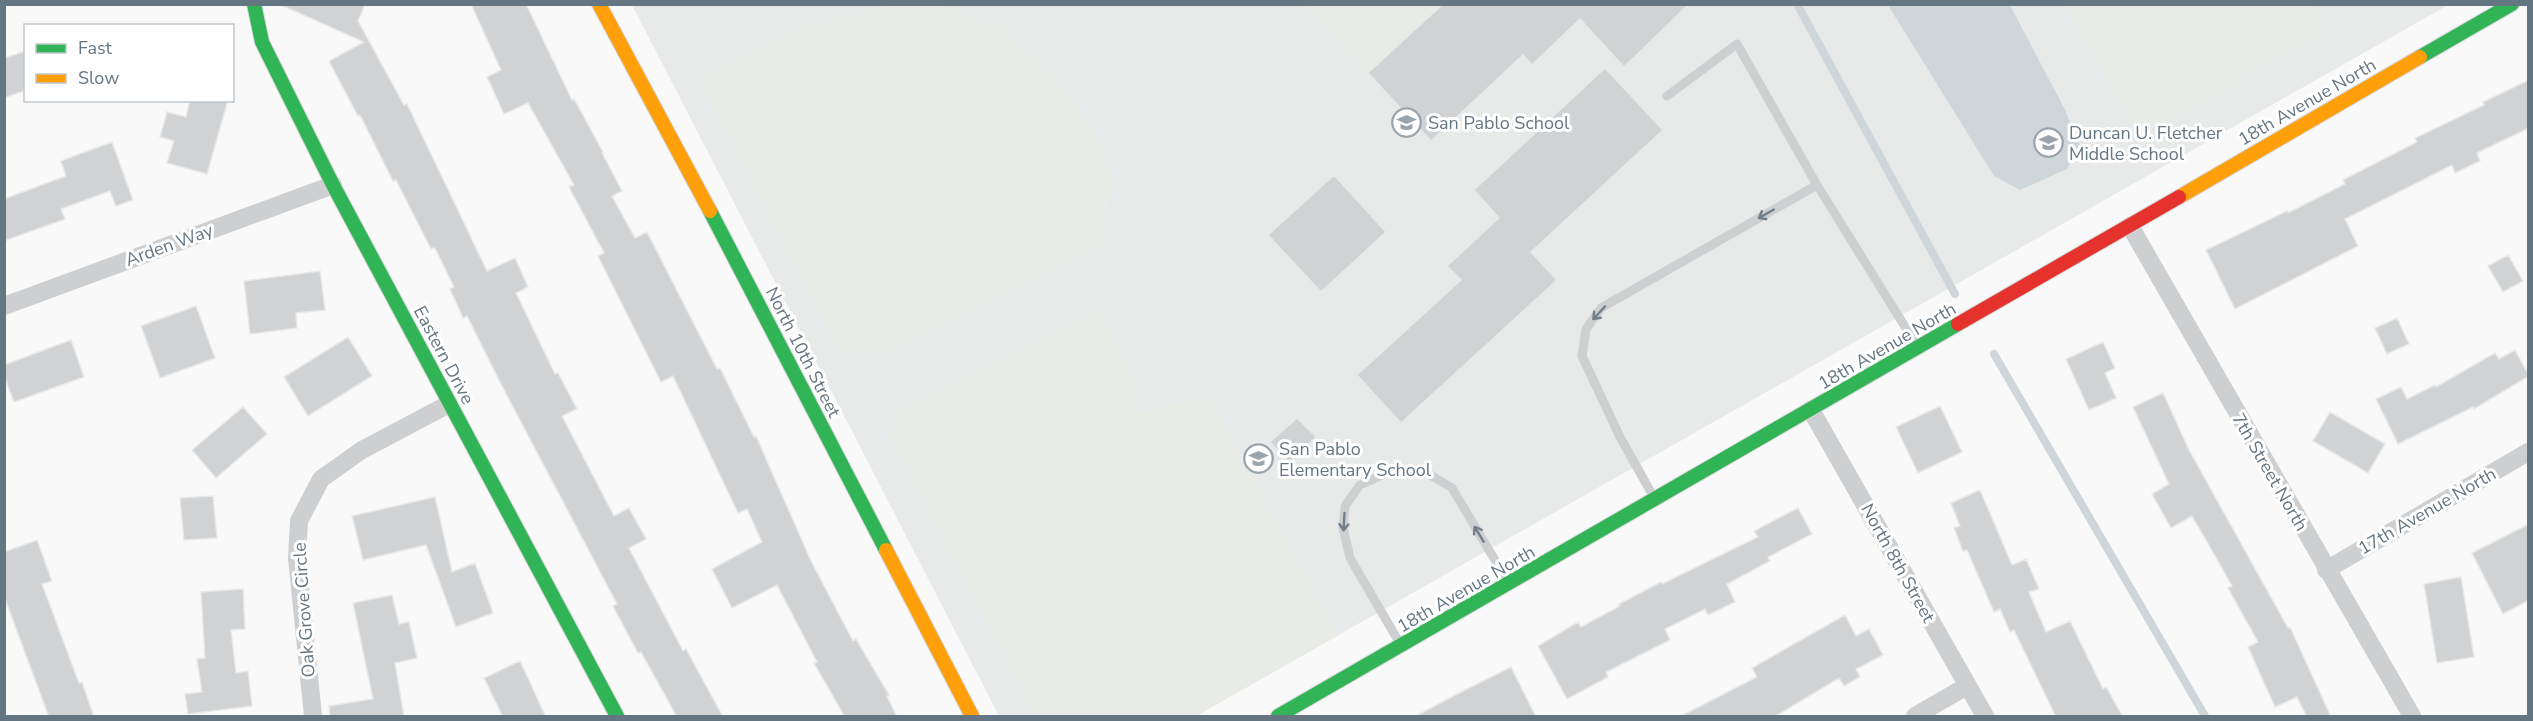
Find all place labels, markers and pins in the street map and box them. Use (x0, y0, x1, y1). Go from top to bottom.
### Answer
school or university icon: San Pablo School (1391, 107, 1423, 139)
place label: San Pablo School (1428, 111, 1570, 135)
place label: Duncan U. Fletcher Middle School (2069, 121, 2223, 166)
school or university icon: Duncan U. Fletcher Middle School (2032, 127, 2064, 159)
place label: San Pablo Elementary School (1279, 437, 1432, 482)
school or university icon: San Pablo Elementary School (1242, 443, 1274, 475)

